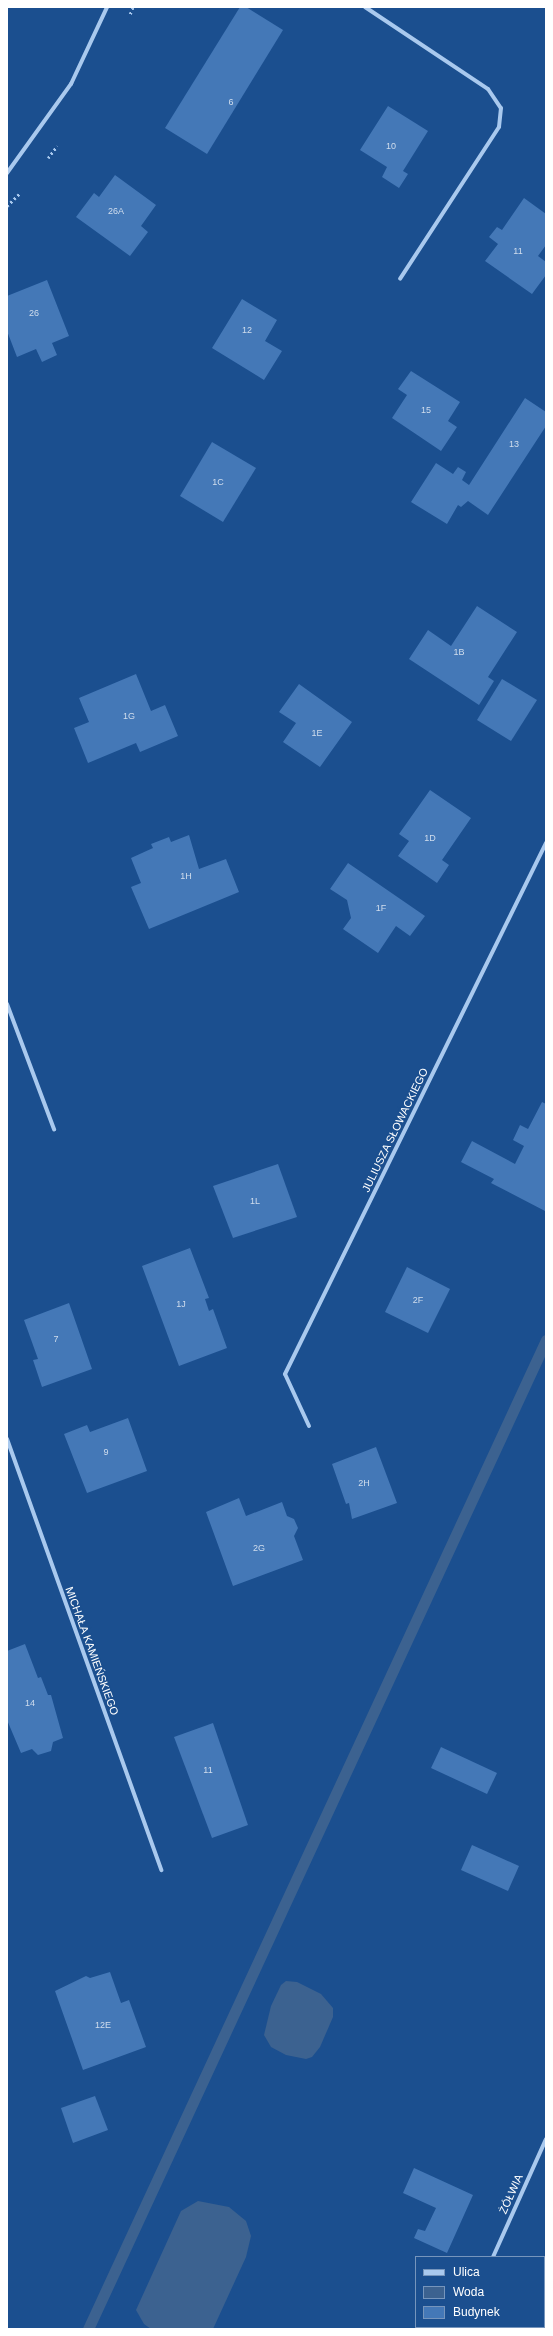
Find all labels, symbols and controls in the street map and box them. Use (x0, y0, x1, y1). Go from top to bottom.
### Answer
house number: 6 (228, 97, 234, 107)
house number: 10 (386, 141, 396, 151)
house number: 26A (108, 206, 124, 216)
house number: 11 (513, 246, 523, 256)
house number: 26 (29, 308, 39, 318)
house number: 12 (242, 325, 252, 335)
house number: 15 (421, 405, 431, 415)
house number: 13 (509, 439, 519, 449)
house number: 1C (212, 477, 224, 487)
house number: 1B (453, 647, 465, 657)
house number: 1G (123, 711, 135, 721)
house number: 1E (311, 728, 323, 738)
house number: 1D (424, 833, 436, 843)
house number: 1H (180, 871, 192, 881)
house number: 1F (376, 903, 386, 913)
street label: JULIUSZA SŁOWACKIEGO (359, 1065, 431, 1195)
house number: 1L (250, 1196, 260, 1206)
house number: 2F (413, 1295, 423, 1305)
house number: 1J (176, 1299, 186, 1309)
house number: 7 (53, 1334, 59, 1344)
house number: 9 (103, 1447, 109, 1457)
house number: 2H (358, 1478, 370, 1488)
house number: 2G (253, 1543, 265, 1553)
street label: MICHAŁA KAMIEŃSKIEGO (62, 1585, 122, 1717)
house number: 14 (25, 1698, 35, 1708)
house number: 11 (203, 1765, 213, 1775)
house number: 12E (95, 2020, 111, 2030)
street label: ŻÓŁWIA (496, 2172, 526, 2216)
legend (415, 2256, 545, 2328)
text: Ulica (453, 2265, 480, 2279)
text: Woda (453, 2285, 484, 2299)
text: Budynek (453, 2305, 500, 2319)

